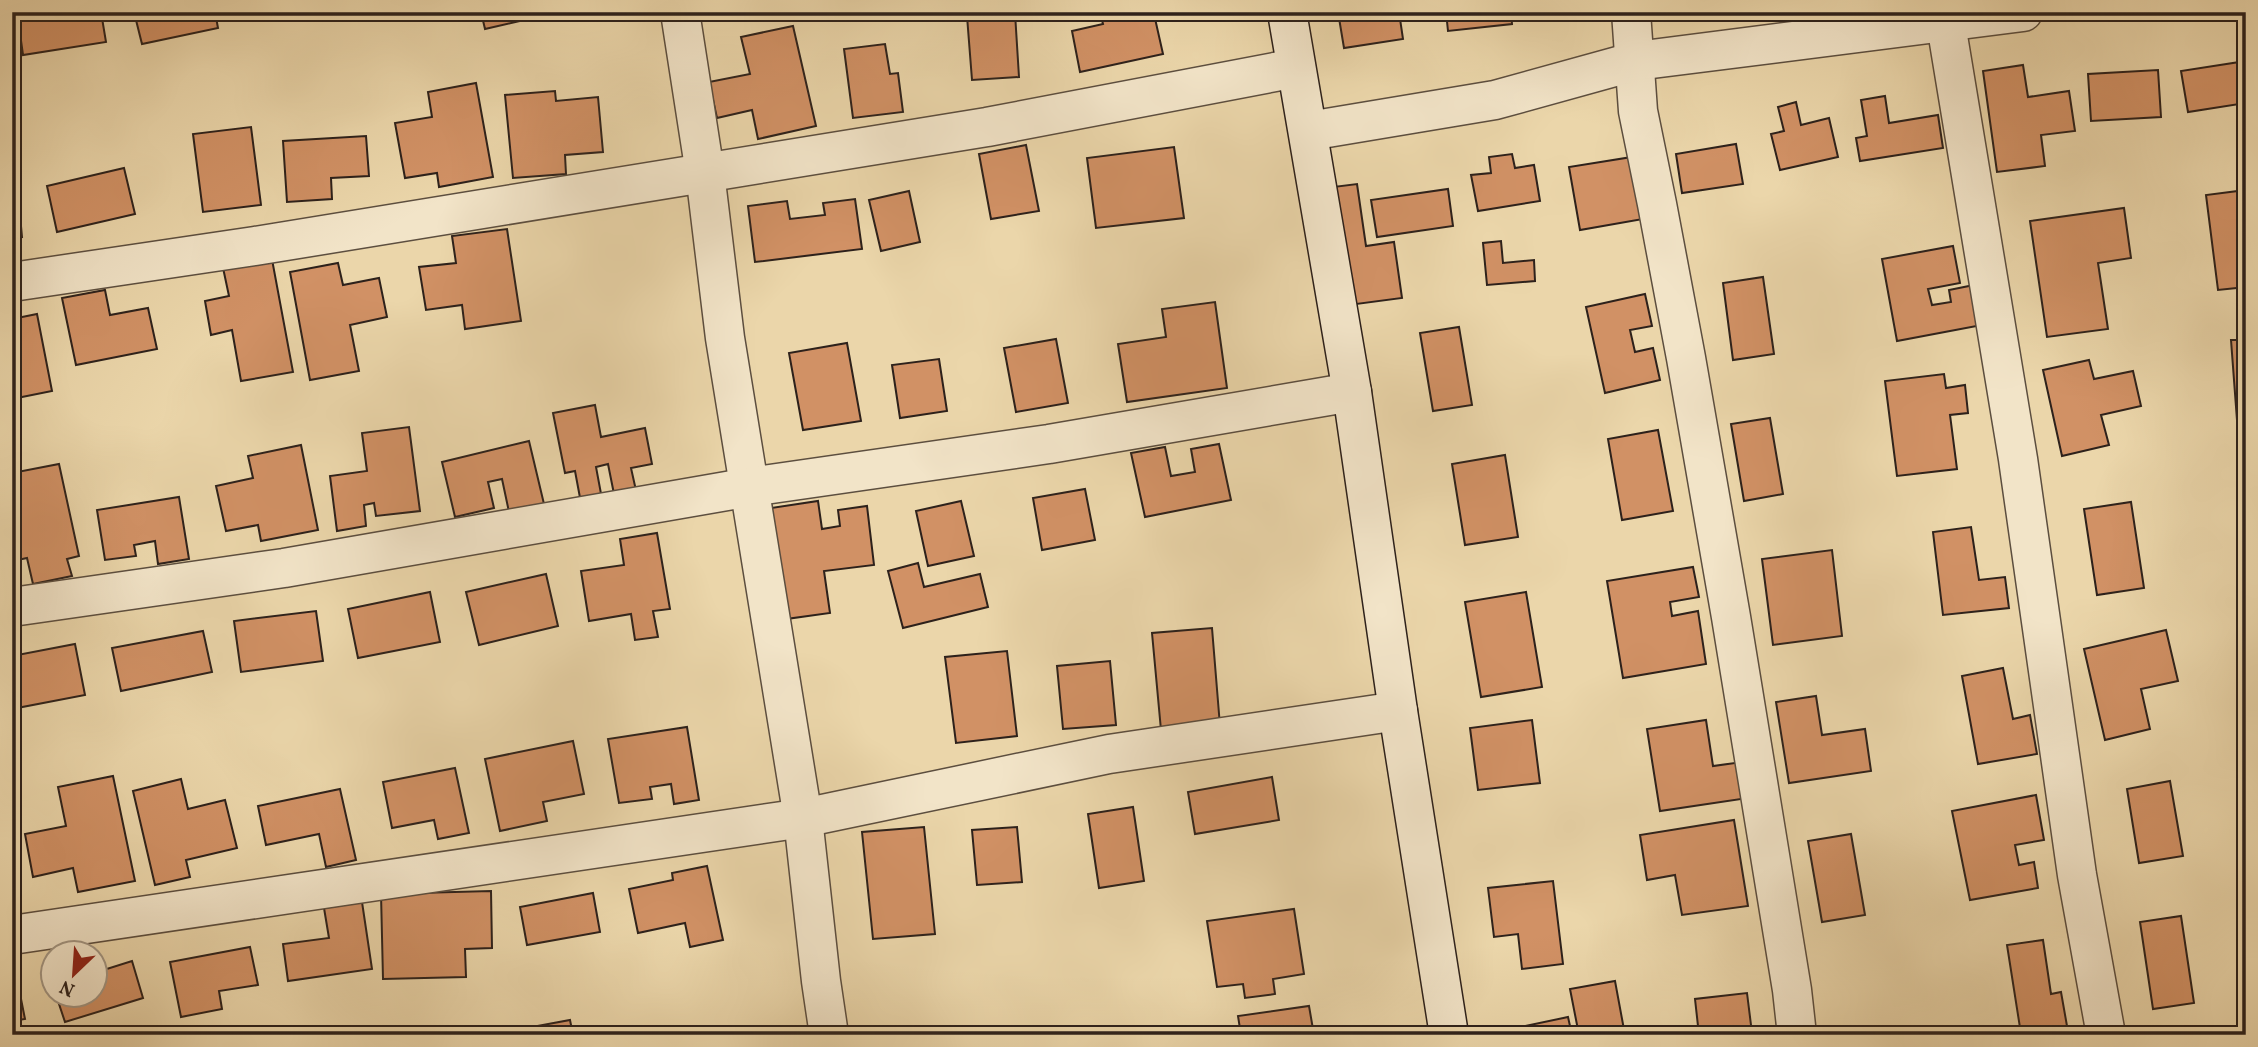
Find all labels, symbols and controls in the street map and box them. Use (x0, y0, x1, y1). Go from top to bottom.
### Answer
north arrow (38, 939, 108, 1009)
text: N (56, 973, 79, 1002)

